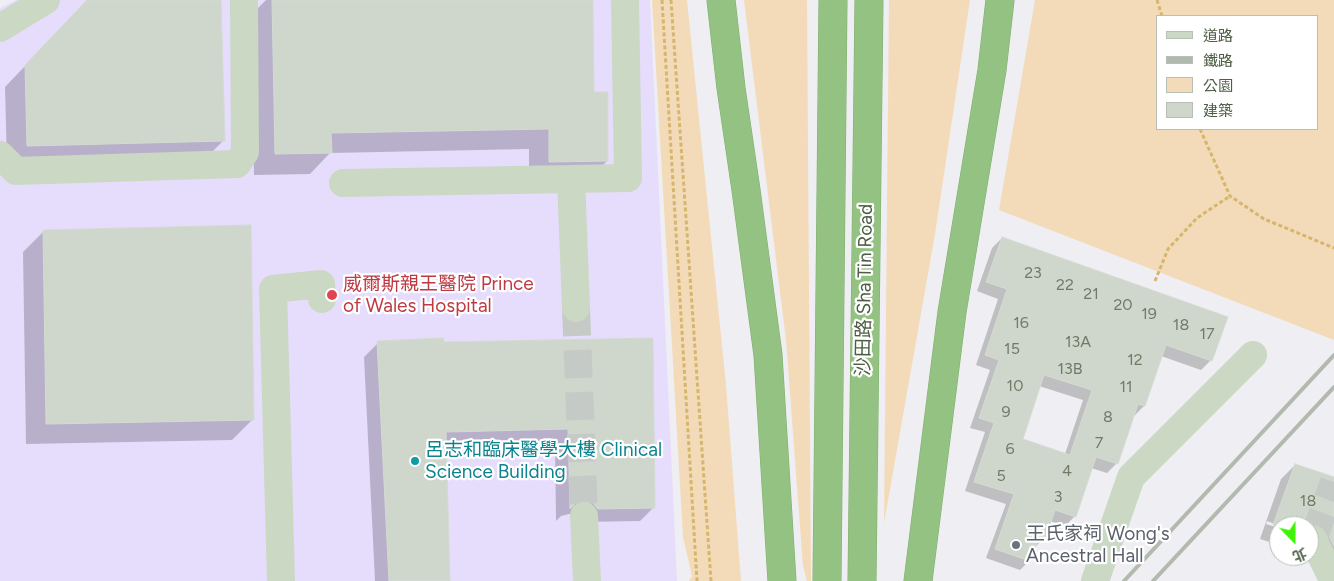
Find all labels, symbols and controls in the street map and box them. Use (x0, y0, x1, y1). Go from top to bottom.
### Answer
legend (1156, 15, 1319, 130)
text: 道路 (1203, 27, 1233, 45)
text: 鐵路 (1203, 52, 1233, 70)
text: 公園 (1203, 77, 1233, 95)
text: 建築 (1203, 102, 1233, 120)
street label: 沙田路 Sha Tin Road (852, 204, 878, 376)
house number: 23 (1024, 263, 1042, 283)
place label: 威爾斯親王醫院 Prince of Wales Hospital (343, 273, 534, 317)
house number: 22 (1056, 275, 1074, 295)
house number: 21 (1083, 284, 1099, 304)
marker: 威爾斯親王醫院 Prince of Wales Hospital (325, 288, 339, 302)
house number: 20 (1113, 295, 1133, 315)
house number: 19 (1141, 304, 1157, 324)
house number: 16 (1013, 313, 1029, 333)
house number: 18 (1173, 315, 1189, 335)
house number: 17 (1199, 324, 1215, 344)
house number: 13A (1065, 332, 1091, 352)
house number: 15 (1004, 339, 1020, 359)
house number: 12 (1127, 350, 1143, 370)
house number: 13B (1057, 359, 1083, 379)
house number: 10 (1007, 376, 1023, 396)
house number: 11 (1119, 377, 1133, 397)
house number: 9 (1001, 402, 1011, 422)
house number: 8 (1103, 407, 1113, 427)
house number: 7 (1095, 433, 1103, 453)
place label: 呂志和臨床醫學大樓 Clinical Science Building (425, 439, 662, 483)
house number: 6 (1005, 439, 1015, 459)
marker: 呂志和臨床醫學大樓 Clinical Science Building (409, 455, 421, 467)
house number: 4 (1062, 461, 1072, 481)
house number: 5 (996, 466, 1006, 486)
house number: 3 (1054, 487, 1062, 507)
house number: 18 (1300, 491, 1316, 511)
north arrow (1269, 516, 1319, 566)
place label: 王氏家祠 Wong's Ancestral Hall (1026, 523, 1170, 567)
marker: 王氏家祠 Wong's Ancestral Hall (1010, 539, 1022, 551)
text: 北 (1290, 544, 1309, 565)

